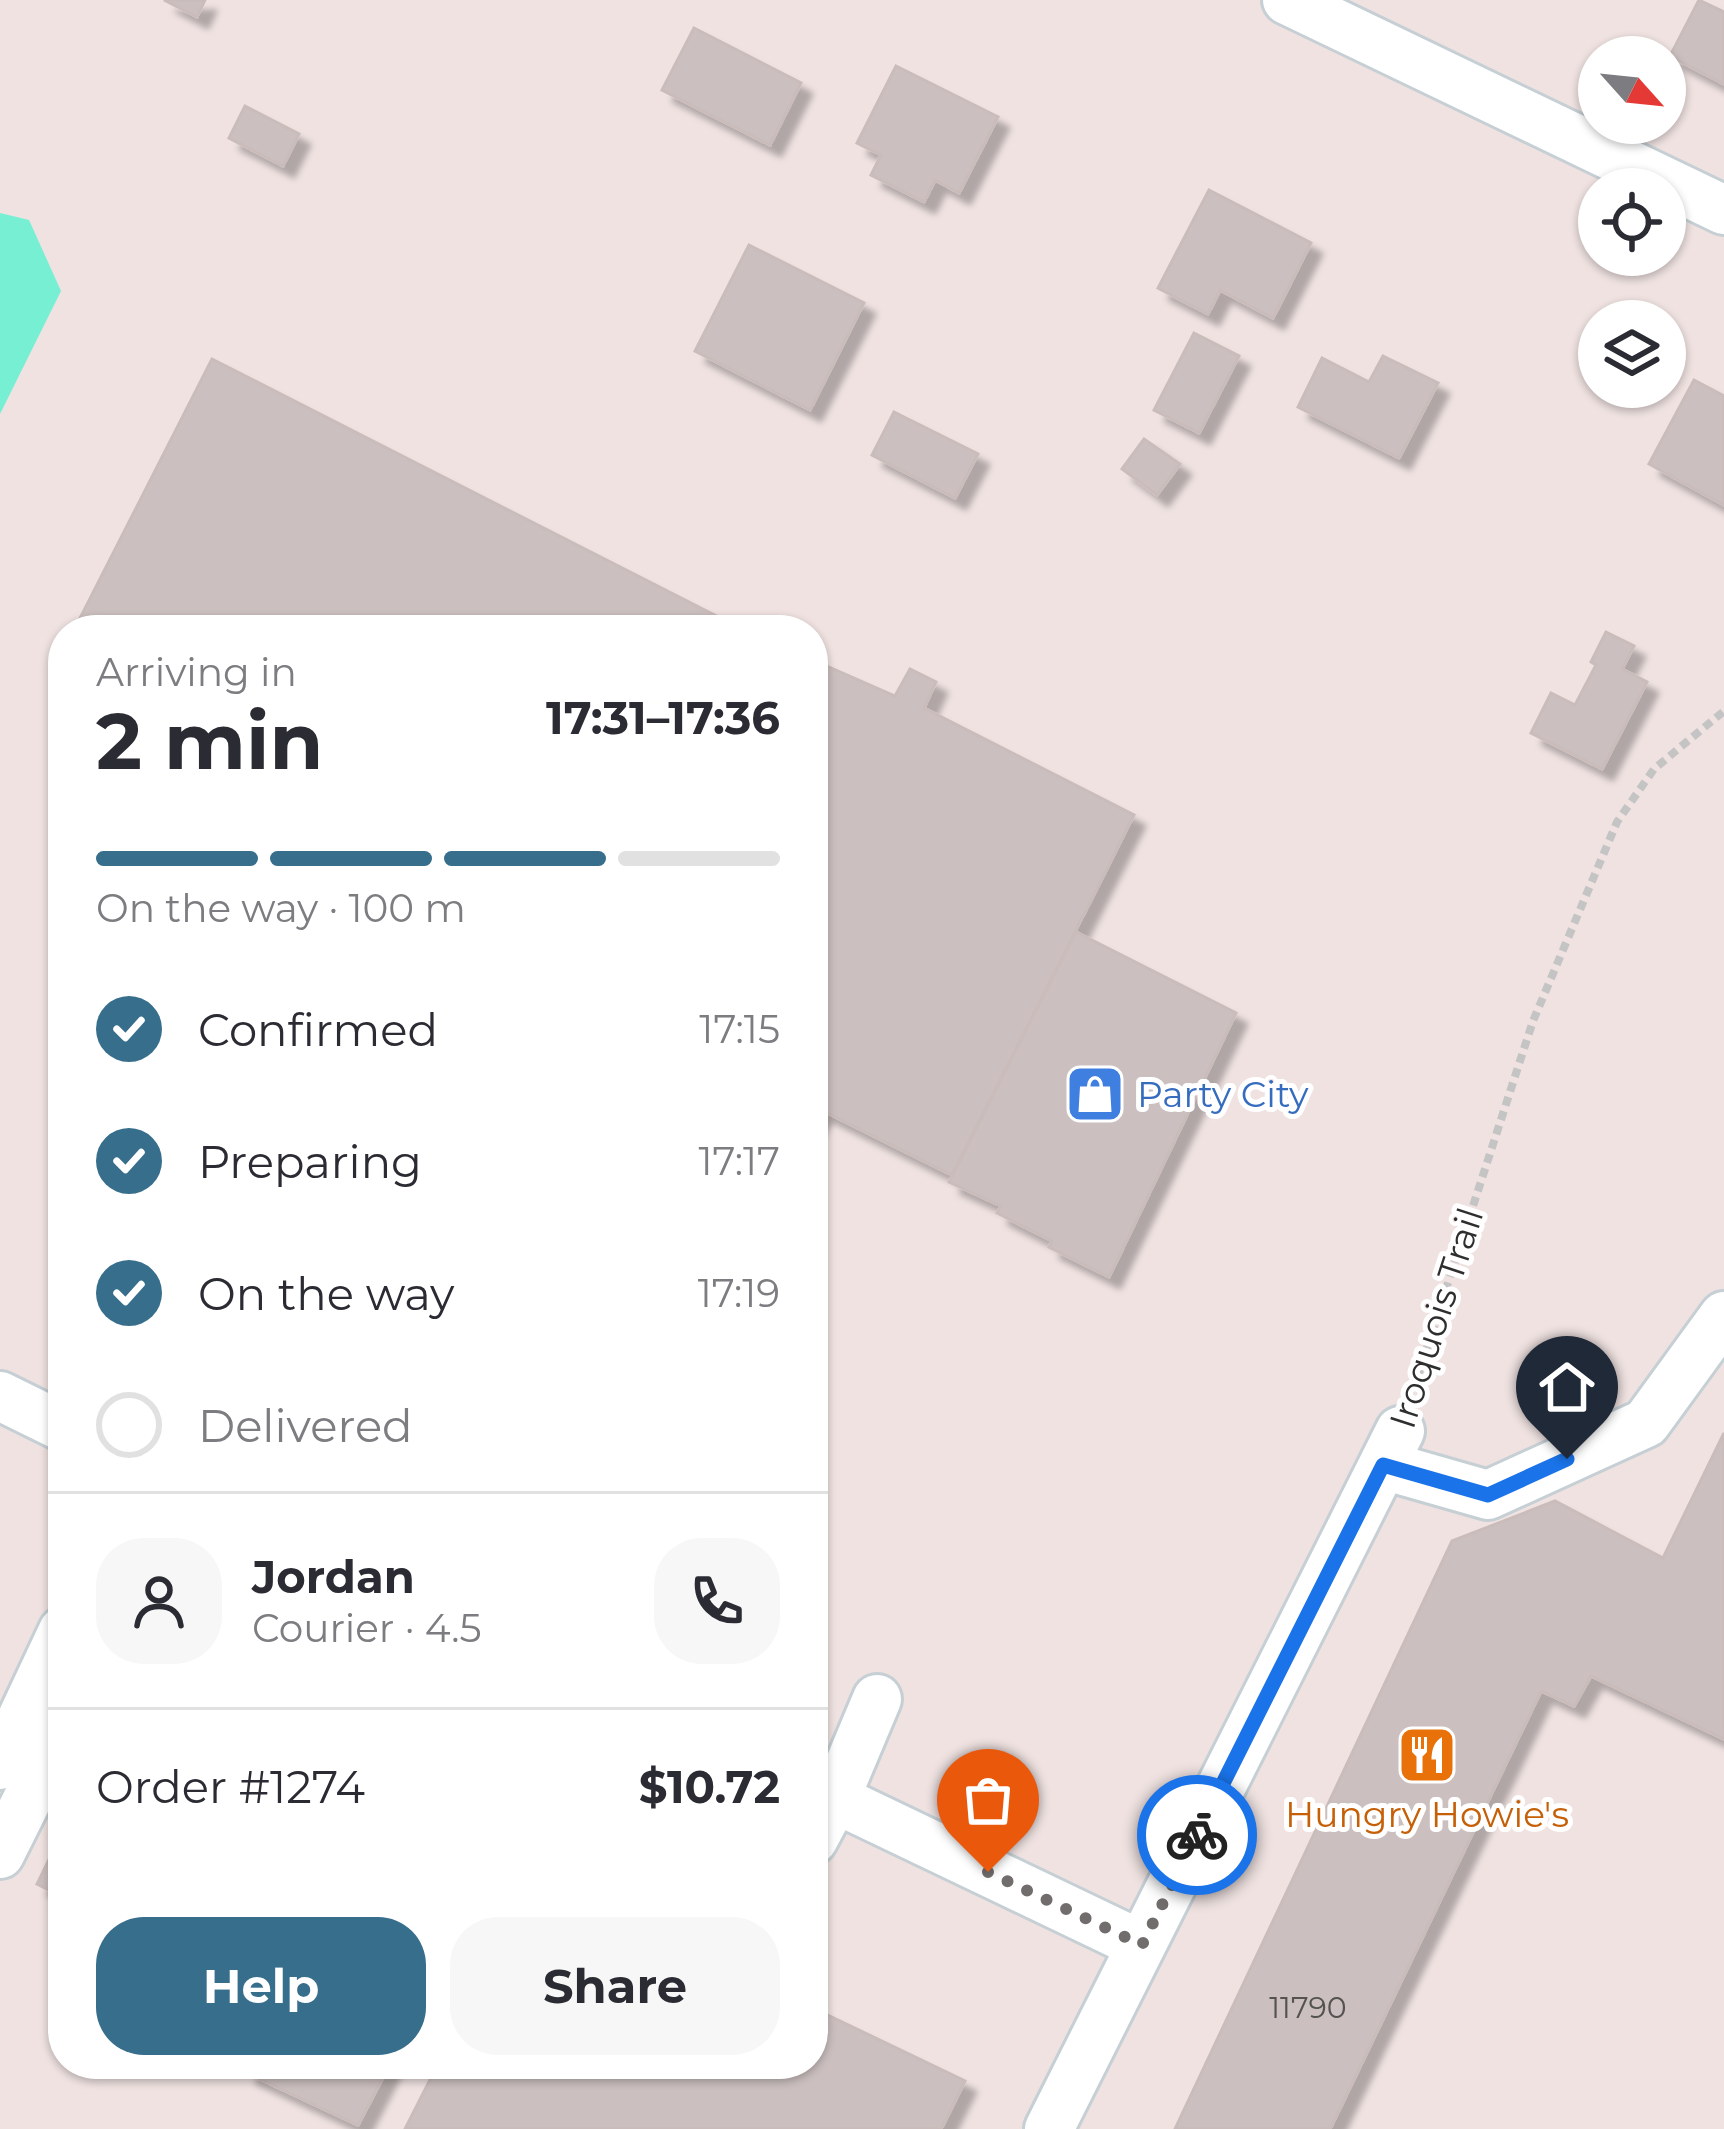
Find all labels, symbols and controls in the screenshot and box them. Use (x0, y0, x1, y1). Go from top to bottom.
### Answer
north arrow (1578, 36, 1686, 144)
map controls (1578, 36, 1686, 408)
button: locate (1578, 168, 1686, 276)
button: layers (1578, 300, 1686, 408)
text: Arriving in (96, 648, 297, 696)
text: 17:31–17:36 (546, 690, 780, 745)
text: 2 min (96, 693, 323, 789)
text: On the way · 100 m (96, 884, 466, 932)
icon: check (96, 996, 162, 1062)
text: Confirmed (198, 1002, 438, 1057)
text: 17:15 (699, 1005, 780, 1053)
shop icon: Party City (1064, 1063, 1126, 1125)
place label: Party City (1137, 1072, 1309, 1116)
icon: check (96, 1128, 162, 1194)
text: Preparing (198, 1134, 422, 1189)
text: 17:17 (698, 1137, 780, 1185)
street label: Iroquois Trail (1380, 1202, 1492, 1434)
icon: check (96, 1260, 162, 1326)
text: On the way (198, 1266, 454, 1321)
text: 17:19 (698, 1269, 780, 1317)
pin (1516, 1336, 1618, 1459)
icon: home (1534, 1354, 1600, 1420)
text: Delivered (198, 1398, 413, 1453)
button: person (96, 1538, 222, 1664)
button: phone (654, 1538, 780, 1664)
text: Jordan (252, 1549, 415, 1604)
text: Courier · 4.5 (252, 1604, 482, 1652)
restaurant icon: Hungry Howie's (1396, 1724, 1458, 1786)
pin (937, 1749, 1039, 1872)
text: Order #1274 (96, 1759, 365, 1814)
text: $10.72 (639, 1759, 780, 1814)
icon: bag (955, 1767, 1021, 1833)
courier (1137, 1775, 1257, 1895)
place label: Hungry Howie's (1285, 1792, 1569, 1836)
icon: bike (1164, 1802, 1230, 1868)
button: Help (96, 1917, 426, 2055)
button: Share (450, 1917, 780, 2055)
house number: 11790 (1269, 1989, 1347, 2026)

